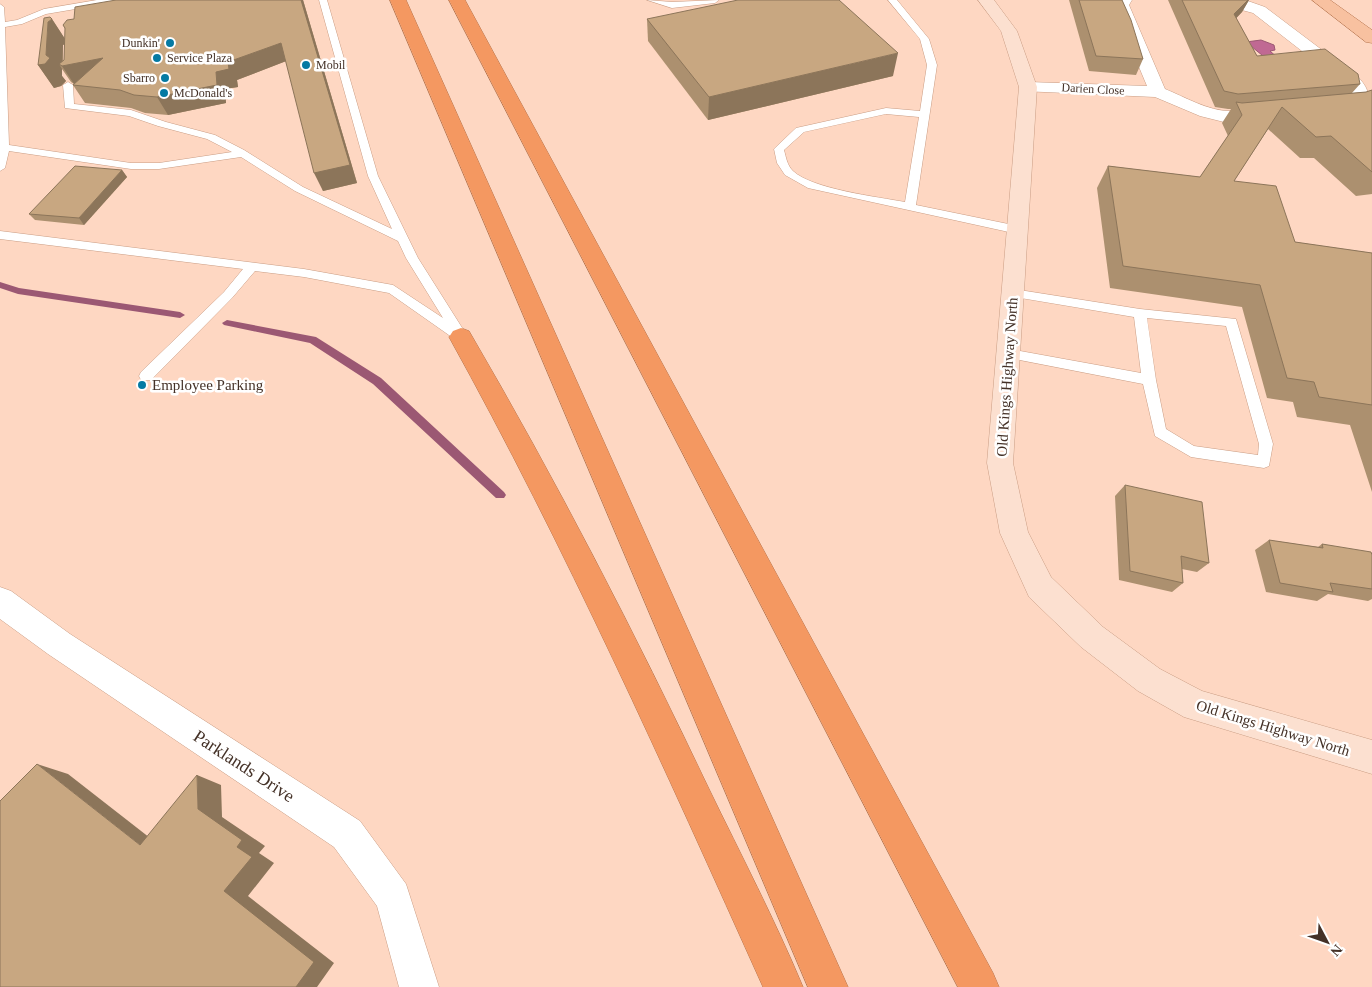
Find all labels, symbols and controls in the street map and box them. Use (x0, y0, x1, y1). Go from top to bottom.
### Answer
place label: Dunkin' (122, 36, 160, 50)
marker: Dunkin' (164, 37, 176, 49)
place label: Service Plaza (167, 51, 233, 65)
marker: Service Plaza (151, 52, 163, 64)
place label: Mobil (316, 58, 346, 72)
marker: Mobil (300, 59, 312, 71)
place label: Sbarro (123, 71, 155, 85)
marker: Sbarro (159, 72, 171, 84)
street label: Darien Close (1061, 80, 1125, 98)
place label: McDonald's (174, 86, 232, 100)
marker: McDonald's (158, 87, 170, 99)
street label: Old Kings Highway North (993, 296, 1021, 457)
place label: Employee Parking (152, 377, 264, 393)
marker: Employee Parking (136, 379, 148, 391)
street label: Old Kings Highway North (1194, 697, 1352, 759)
street label: Parklands Drive (190, 726, 298, 806)
north arrow (1302, 917, 1352, 967)
text: N (1327, 941, 1345, 959)

